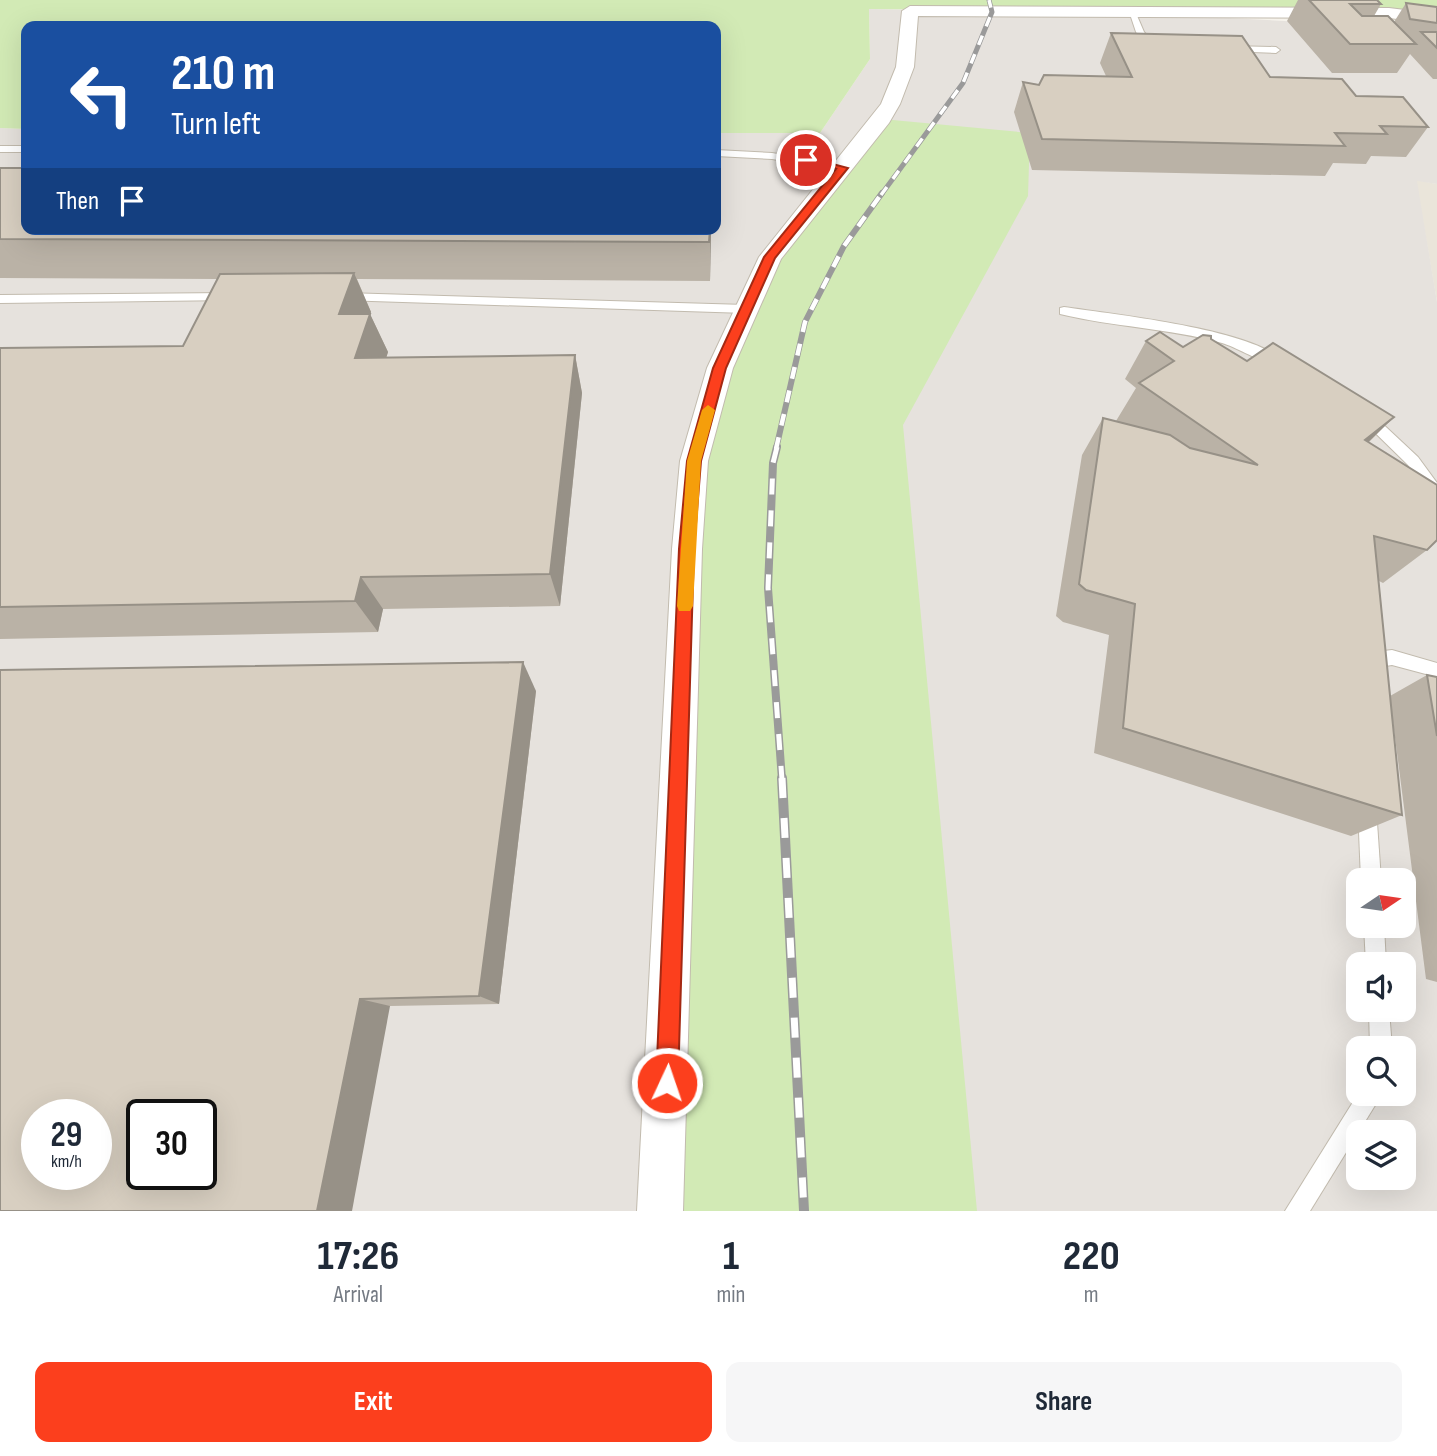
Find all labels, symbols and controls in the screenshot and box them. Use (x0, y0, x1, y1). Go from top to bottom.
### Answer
text: 210 m (171, 45, 275, 104)
icon: left (56, 49, 147, 140)
text: Turn left (171, 105, 261, 144)
pin (776, 130, 836, 190)
icon: arrive (787, 141, 825, 179)
icon: arrive (113, 182, 151, 220)
text: Then (56, 186, 99, 217)
north arrow (1346, 868, 1416, 938)
map controls (1346, 868, 1416, 1190)
button: sound (1346, 952, 1416, 1022)
button: search (1346, 1036, 1416, 1106)
position arrow (630, 1046, 704, 1120)
speed limit sign: 30 (126, 1099, 217, 1190)
text: 29 (51, 1114, 82, 1157)
button: layers (1346, 1120, 1416, 1190)
text: km/h (51, 1151, 82, 1172)
text: 17:26 (317, 1231, 399, 1282)
text: 1 (723, 1231, 739, 1282)
text: 220 (1063, 1231, 1120, 1282)
text: Arrival (334, 1281, 383, 1309)
text: min (717, 1281, 745, 1309)
text: m (1084, 1281, 1099, 1309)
button: Exit (35, 1362, 712, 1442)
button: Share (726, 1362, 1402, 1442)

